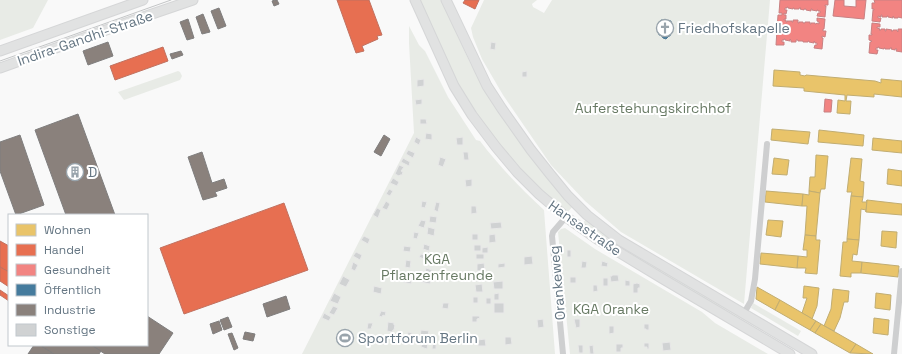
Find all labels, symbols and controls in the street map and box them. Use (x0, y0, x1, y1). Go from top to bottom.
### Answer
street label: Indira-Gandhi-Straße (15, 6, 155, 70)
church icon: Friedhofskapelle (655, 18, 675, 38)
place label: Friedhofskapelle (678, 19, 790, 37)
park label: Auferstehungskirchhof (575, 99, 731, 117)
building icon: D (65, 162, 85, 182)
place label: D (88, 163, 97, 181)
street label: Hansastraße (545, 196, 625, 260)
legend (8, 214, 148, 346)
text: Wohnen (44, 222, 91, 238)
text: Handel (44, 242, 84, 258)
street label: Orankeweg (545, 245, 569, 321)
park label: KGA Pflanzenfreunde (381, 250, 493, 284)
text: Gesundheit (44, 262, 111, 278)
text: Öffentlich (44, 282, 101, 298)
park label: KGA Oranke (573, 300, 649, 318)
text: Industrie (44, 302, 96, 318)
text: Sonstige (44, 322, 96, 338)
sports icon: Sportforum Berlin (335, 328, 355, 348)
place label: Sportforum Berlin (358, 329, 478, 347)

